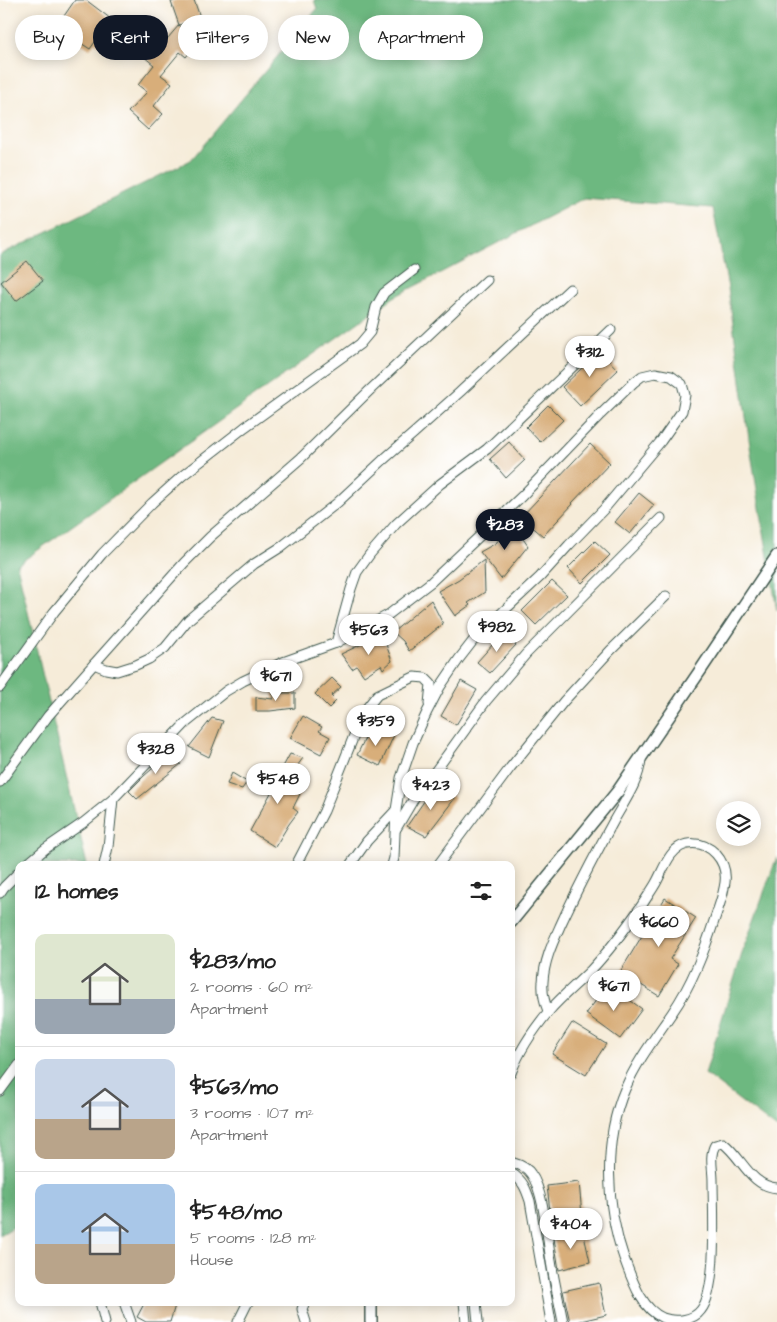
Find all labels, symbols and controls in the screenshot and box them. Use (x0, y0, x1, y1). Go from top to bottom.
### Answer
chip: Buy (15, 15, 83, 60)
chip: Rent (93, 15, 168, 60)
chip: Filters (178, 15, 268, 60)
chip: New (278, 15, 349, 60)
chip: Apartment (359, 15, 483, 60)
pin: $312 (560, 336, 620, 378)
text: $312 (576, 341, 604, 363)
pin: $283 (475, 508, 535, 551)
text: $283 (487, 514, 523, 536)
pin: $982 (467, 610, 527, 653)
pin: $563 (339, 614, 399, 656)
text: $982 (478, 616, 516, 638)
text: $563 (350, 619, 388, 641)
pin: $671 (246, 660, 306, 702)
text: $671 (261, 665, 291, 687)
pin: $359 (346, 704, 406, 747)
text: $359 (357, 710, 395, 732)
pin: $328 (126, 732, 186, 775)
text: $328 (138, 738, 174, 760)
pin: $548 (248, 762, 308, 805)
text: $548 (257, 768, 299, 790)
pin: $423 (401, 768, 461, 811)
text: $423 (412, 774, 450, 796)
map controls (716, 801, 761, 846)
button: layers (716, 801, 761, 846)
text: 12 homes (35, 877, 119, 906)
icon: filters (467, 877, 495, 905)
pin: $660 (629, 906, 689, 948)
text: $660 (639, 911, 679, 933)
text: $283/mo (190, 947, 276, 976)
icon: home (75, 954, 135, 1014)
pin: $671 (584, 970, 644, 1012)
text: $671 (599, 975, 629, 997)
text: 2 rooms · 60 m² (190, 976, 313, 998)
text: Apartment (190, 998, 268, 1020)
text: $563/mo (190, 1073, 278, 1102)
icon: home (75, 1079, 135, 1139)
text: 3 rooms · 107 m² (190, 1102, 314, 1124)
text: Apartment (190, 1124, 268, 1146)
text: $548/mo (190, 1198, 282, 1227)
icon: home (75, 1204, 135, 1264)
pin: $404 (541, 1208, 601, 1250)
text: $404 (551, 1213, 591, 1235)
text: 5 rooms · 128 m² (190, 1227, 317, 1249)
text: House (190, 1249, 234, 1271)

